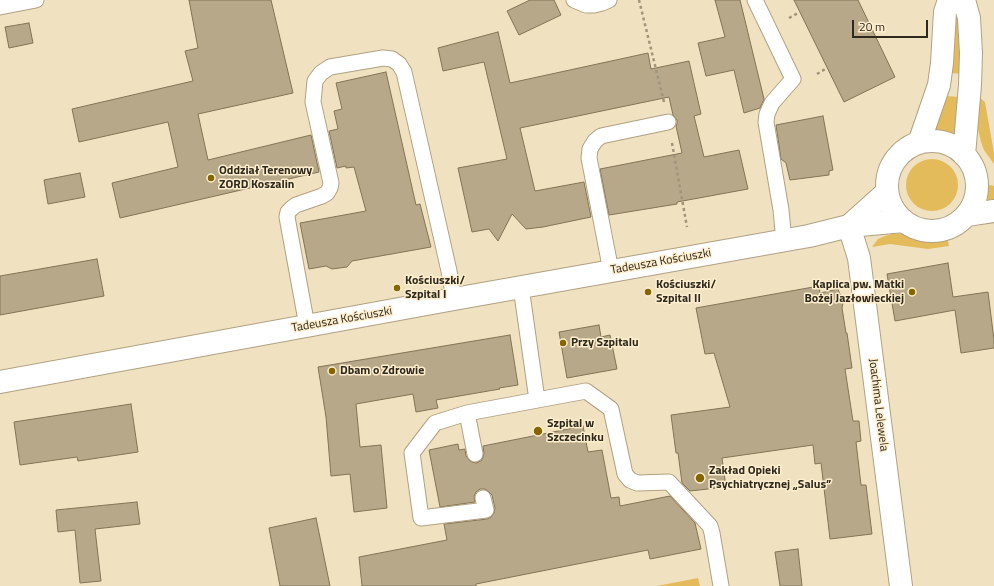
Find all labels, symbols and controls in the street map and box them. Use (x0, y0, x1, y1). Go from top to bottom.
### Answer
scale bar (854, 12, 930, 38)
text: 20 m (859, 17, 885, 36)
place label: Oddział Terenowy ZORD Koszalin (219, 164, 312, 192)
marker: Oddział Terenowy ZORD Koszalin (206, 173, 216, 183)
street label: Tadeusza Kościuszki (610, 246, 712, 278)
place label: Kościuszki/ Szpital I (405, 274, 465, 302)
place label: Kościuszki/ Szpital II (656, 278, 716, 306)
place label: Kaplica pw. Matki Bożej Jazłowieckiej (804, 278, 904, 306)
marker: Kościuszki/ Szpital I (392, 283, 402, 293)
marker: Kościuszki/ Szpital II (643, 287, 653, 297)
marker: Kaplica pw. Matki Bożej Jazłowieckiej (907, 287, 917, 297)
street label: Tadeusza Kościuszki (291, 304, 393, 336)
place label: Przy Szpitalu (571, 336, 639, 350)
marker: Przy Szpitalu (558, 338, 568, 348)
street label: Joachima Lelewela (865, 358, 891, 452)
place label: Dbam o Zdrowie (340, 364, 424, 378)
marker: Dbam o Zdrowie (327, 366, 337, 376)
place label: Szpital w Szczecinku (547, 417, 604, 445)
marker: Szpital w Szczecinku (532, 425, 544, 437)
place label: Zakład Opieki Psychiatrycznej „Salus” (709, 464, 831, 492)
marker: Zakład Opieki Psychiatrycznej „Salus” (694, 472, 706, 484)

